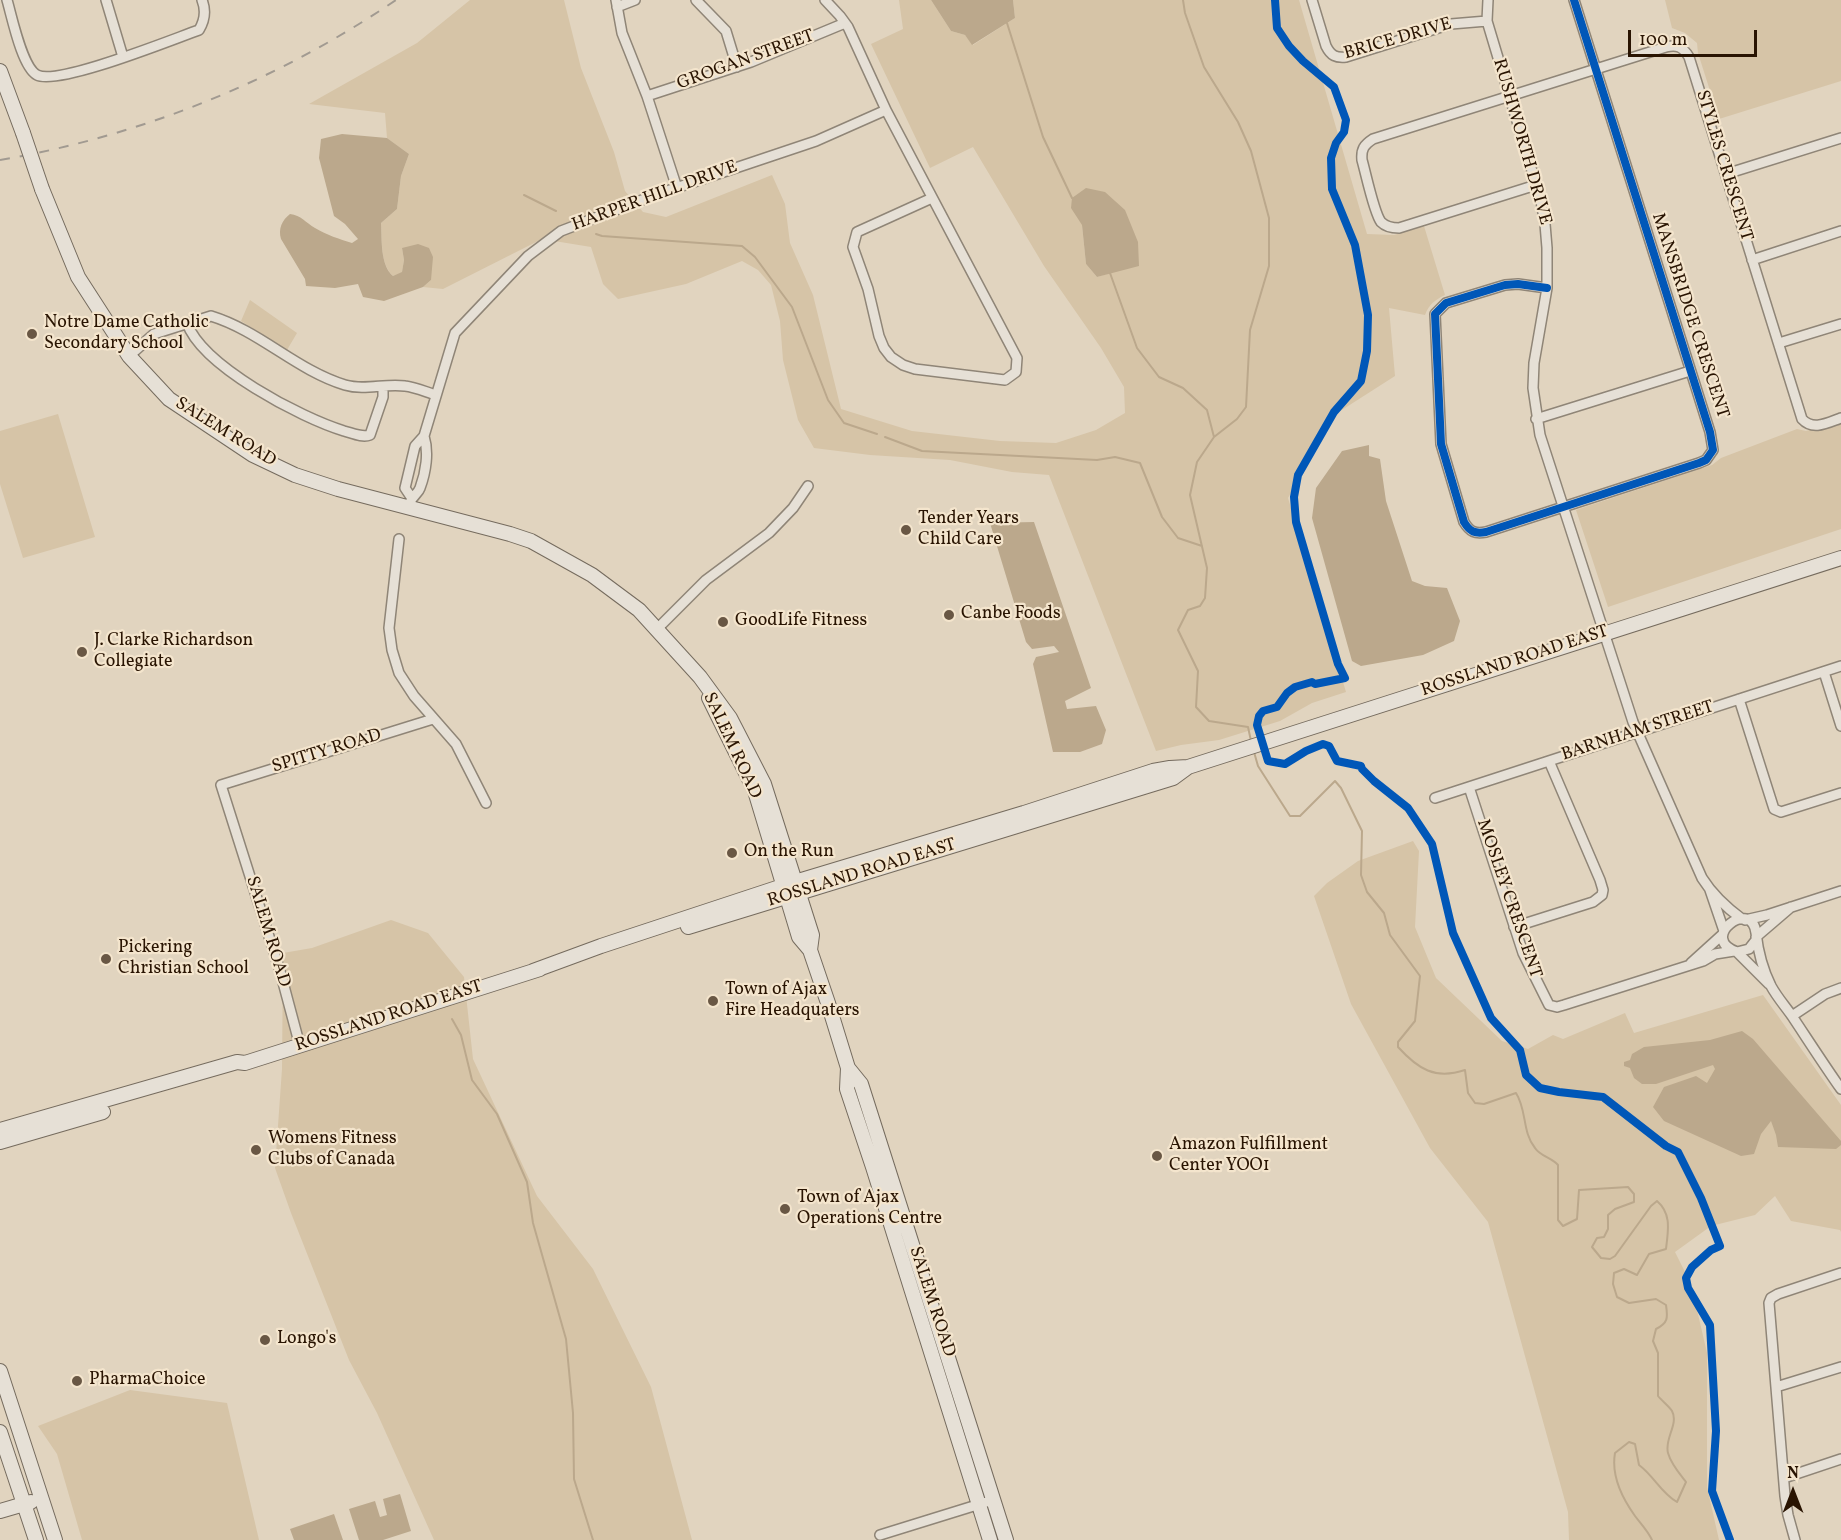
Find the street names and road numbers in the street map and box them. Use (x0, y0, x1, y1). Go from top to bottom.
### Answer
street label: BRICE DRIVE (1342, 14, 1454, 66)
street label: GROGAN STREET (675, 26, 817, 96)
street label: RUSHWORTH DRIVE (1487, 56, 1555, 228)
street label: STYLES CRESCENT (1690, 88, 1756, 244)
street label: HARPER HILL DRIVE (569, 157, 741, 237)
street label: MANSBRIDGE CRESCENT (1646, 211, 1732, 421)
street label: SALEM ROAD (171, 393, 279, 473)
street label: ROSSLAND ROAD EAST (1419, 621, 1611, 703)
street label: SALEM ROAD (697, 689, 765, 803)
street label: BARNHAM STREET (1559, 697, 1717, 767)
street label: SPITTY ROAD (270, 725, 384, 779)
street label: MOSLEY CRESCENT (1471, 817, 1545, 981)
street label: ROSSLAND ROAD EAST (765, 835, 959, 913)
street label: SALEM ROAD (240, 874, 294, 990)
street label: ROSSLAND ROAD EAST (293, 976, 485, 1058)
street label: SALEM ROAD (903, 1244, 959, 1360)

